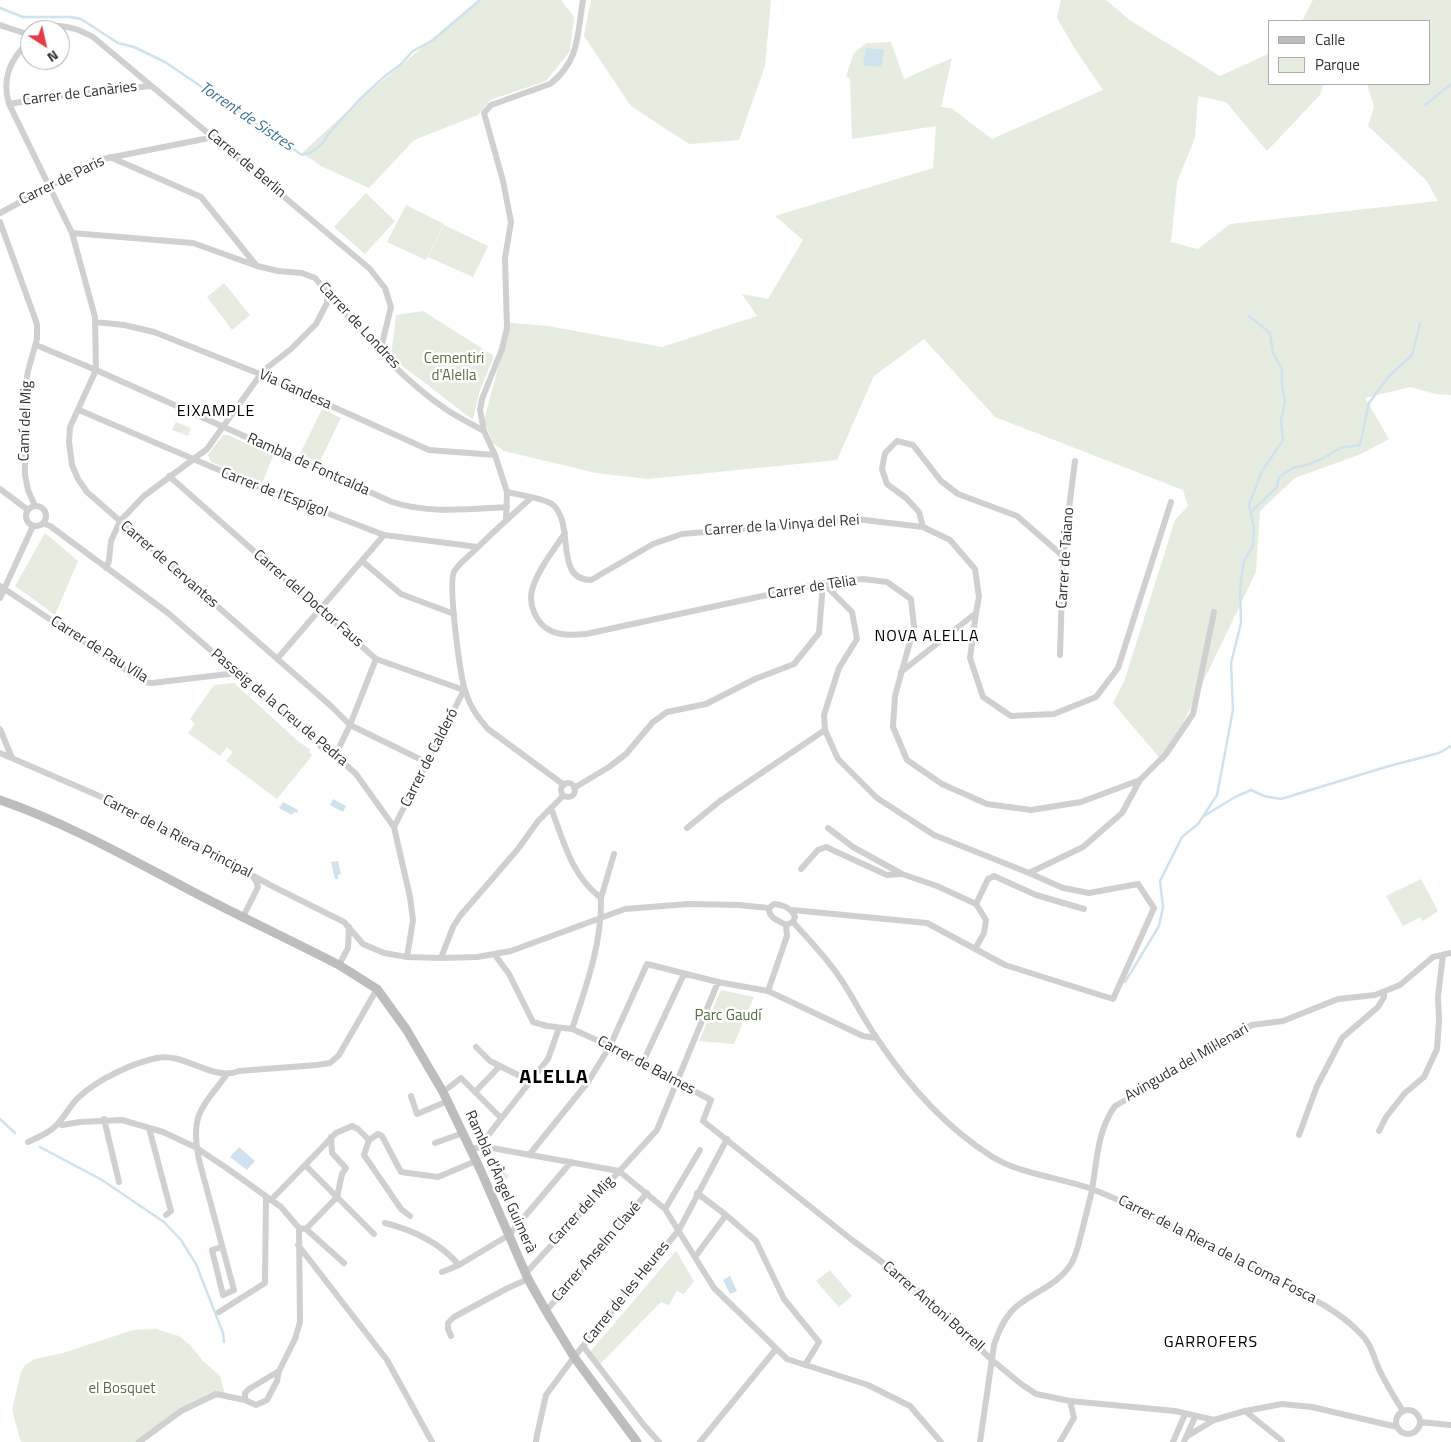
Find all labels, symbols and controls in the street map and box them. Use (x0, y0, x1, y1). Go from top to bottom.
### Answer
north arrow (20, 20, 70, 70)
legend (1268, 20, 1431, 85)
text: Calle (1315, 28, 1345, 51)
text: N (43, 45, 63, 68)
text: Parque (1315, 53, 1360, 76)
street label: Carrer de Canàries (22, 78, 138, 110)
water label: Torrent de Sistres (195, 79, 297, 155)
street label: Carrer de Berlin (203, 126, 289, 202)
street label: Carrer de Paris (16, 153, 108, 209)
street label: Carrer de Londres (314, 279, 404, 373)
park label: Cementiri d'Alella (424, 350, 484, 385)
street label: Via Gandesa (256, 366, 334, 414)
street label: Camí del Mig (16, 380, 36, 462)
district label: EIXAMPLE (176, 402, 256, 422)
street label: Rambla de Fontcalda (244, 430, 372, 500)
street label: Carrer de l'Espígol (218, 464, 330, 522)
street label: Carrer de Taiano (1053, 507, 1079, 609)
street label: Carrer de la Vinya del Rei (704, 512, 860, 540)
street label: Carrer de Cervantes (116, 518, 222, 612)
street label: Carrer del Doctor Faus (249, 546, 367, 652)
street label: Carrer de Tèlia (767, 572, 857, 604)
street label: Carrer de Pau Vila (47, 613, 151, 687)
district label: NOVA ALELLA (873, 627, 981, 647)
street label: Passeig de la Creu de Pedra (207, 645, 351, 771)
street label: Carrer de Calderó (397, 706, 463, 810)
street label: Carrer de la Riera Principal (99, 791, 255, 883)
park label: Parc Gaudí (694, 1007, 762, 1025)
street label: Avinguda del Mil·lenari (1122, 1020, 1252, 1106)
street label: Carrer de Balmes (594, 1033, 698, 1099)
district label: ALELLA (519, 1066, 589, 1090)
street label: Rambla d'Àngel Guimerà (460, 1108, 540, 1256)
street label: Carrer del Mig (545, 1173, 619, 1249)
street label: Carrer de la Riera de la Coma Fosca (1115, 1192, 1319, 1308)
street label: Carrer Anselm Clavé (549, 1198, 645, 1306)
street label: Carrer de les Heures (580, 1238, 674, 1348)
street label: Carrer Antoni Borrell (879, 1258, 987, 1356)
district label: GARROFERS (1163, 1333, 1259, 1353)
park label: el Bosquet (88, 1380, 156, 1398)

